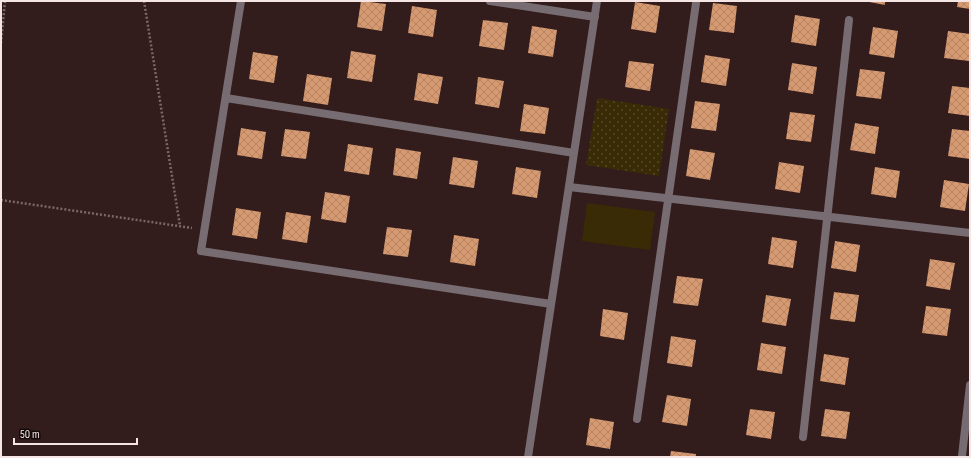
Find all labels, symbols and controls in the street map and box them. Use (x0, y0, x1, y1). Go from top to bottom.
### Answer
scale bar (14, 420, 137, 446)
text: 50 m (20, 427, 40, 442)

